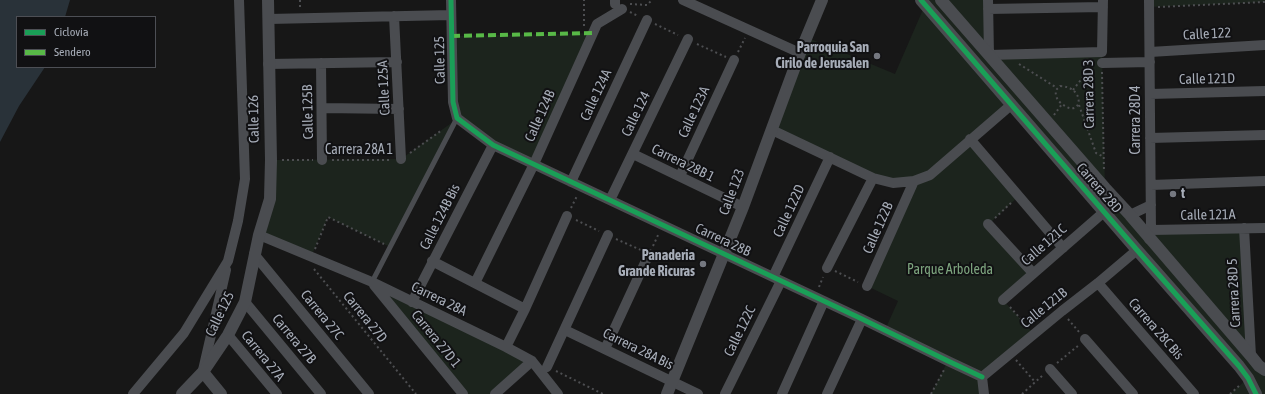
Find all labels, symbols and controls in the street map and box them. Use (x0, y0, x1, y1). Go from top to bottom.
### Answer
legend (16, 16, 156, 68)
street label: Calle 122 (1183, 24, 1231, 44)
text: Ciclovía (54, 25, 88, 39)
street label: Calle 125 (431, 36, 449, 84)
place label: Parroquia San Cirilo de Jerusalen (775, 40, 869, 72)
text: Sendero (54, 45, 91, 59)
marker: Parroquia San Cirilo de Jerusalen (872, 51, 882, 61)
street label: Carrera 28D 3 (1080, 59, 1098, 129)
street label: Calle 125A (374, 60, 394, 116)
street label: Calle 124A (577, 67, 615, 123)
street label: Calle 121D (1179, 70, 1235, 88)
street label: Calle 125B (299, 84, 317, 140)
street label: Calle 123A (675, 84, 713, 140)
street label: Carrera 28D 4 (1128, 85, 1144, 155)
street label: Calle 124B (521, 88, 559, 144)
street label: Calle 124 (618, 89, 654, 139)
street label: Calle 126 (245, 95, 263, 143)
street label: Carrera 28B 1 (649, 141, 717, 185)
street label: Carrera 28A 1 (325, 142, 393, 158)
street label: Carrera 28D (1073, 160, 1125, 216)
street label: Calle 123 (716, 167, 748, 217)
street label: Calle 124B Bis (416, 181, 464, 253)
street label: Calle 122D (770, 182, 808, 240)
place label: t (1181, 186, 1185, 202)
marker: t (1168, 189, 1178, 199)
street label: Calle 122B (859, 200, 897, 256)
street label: Calle 121A (1180, 206, 1236, 224)
street label: Carrera 28B (692, 220, 754, 260)
street label: Calle 121C (1018, 221, 1070, 269)
place label: Panaderia Grande Ricuras (618, 248, 695, 280)
street label: Carrera 28D 5 (1224, 258, 1244, 328)
marker: Panaderia Grande Ricuras (698, 259, 708, 269)
park label: Parque Arboleda (907, 262, 993, 278)
street label: Carrera 28A (408, 278, 470, 320)
street label: Calle 121B (1017, 284, 1071, 332)
street label: Carrera 27C (297, 287, 347, 343)
street label: Carrera 27D (339, 288, 391, 346)
street label: Calle 125 (202, 289, 238, 339)
street label: Carrera 28C Bis (1125, 295, 1187, 363)
street label: Calle 122C (721, 303, 759, 359)
street label: Carrera 27D 1 (408, 307, 464, 371)
street label: Carrera 27B (268, 311, 320, 367)
street label: Carrera 28A Bis (600, 325, 676, 373)
street label: Carrera 27A (238, 328, 288, 384)

